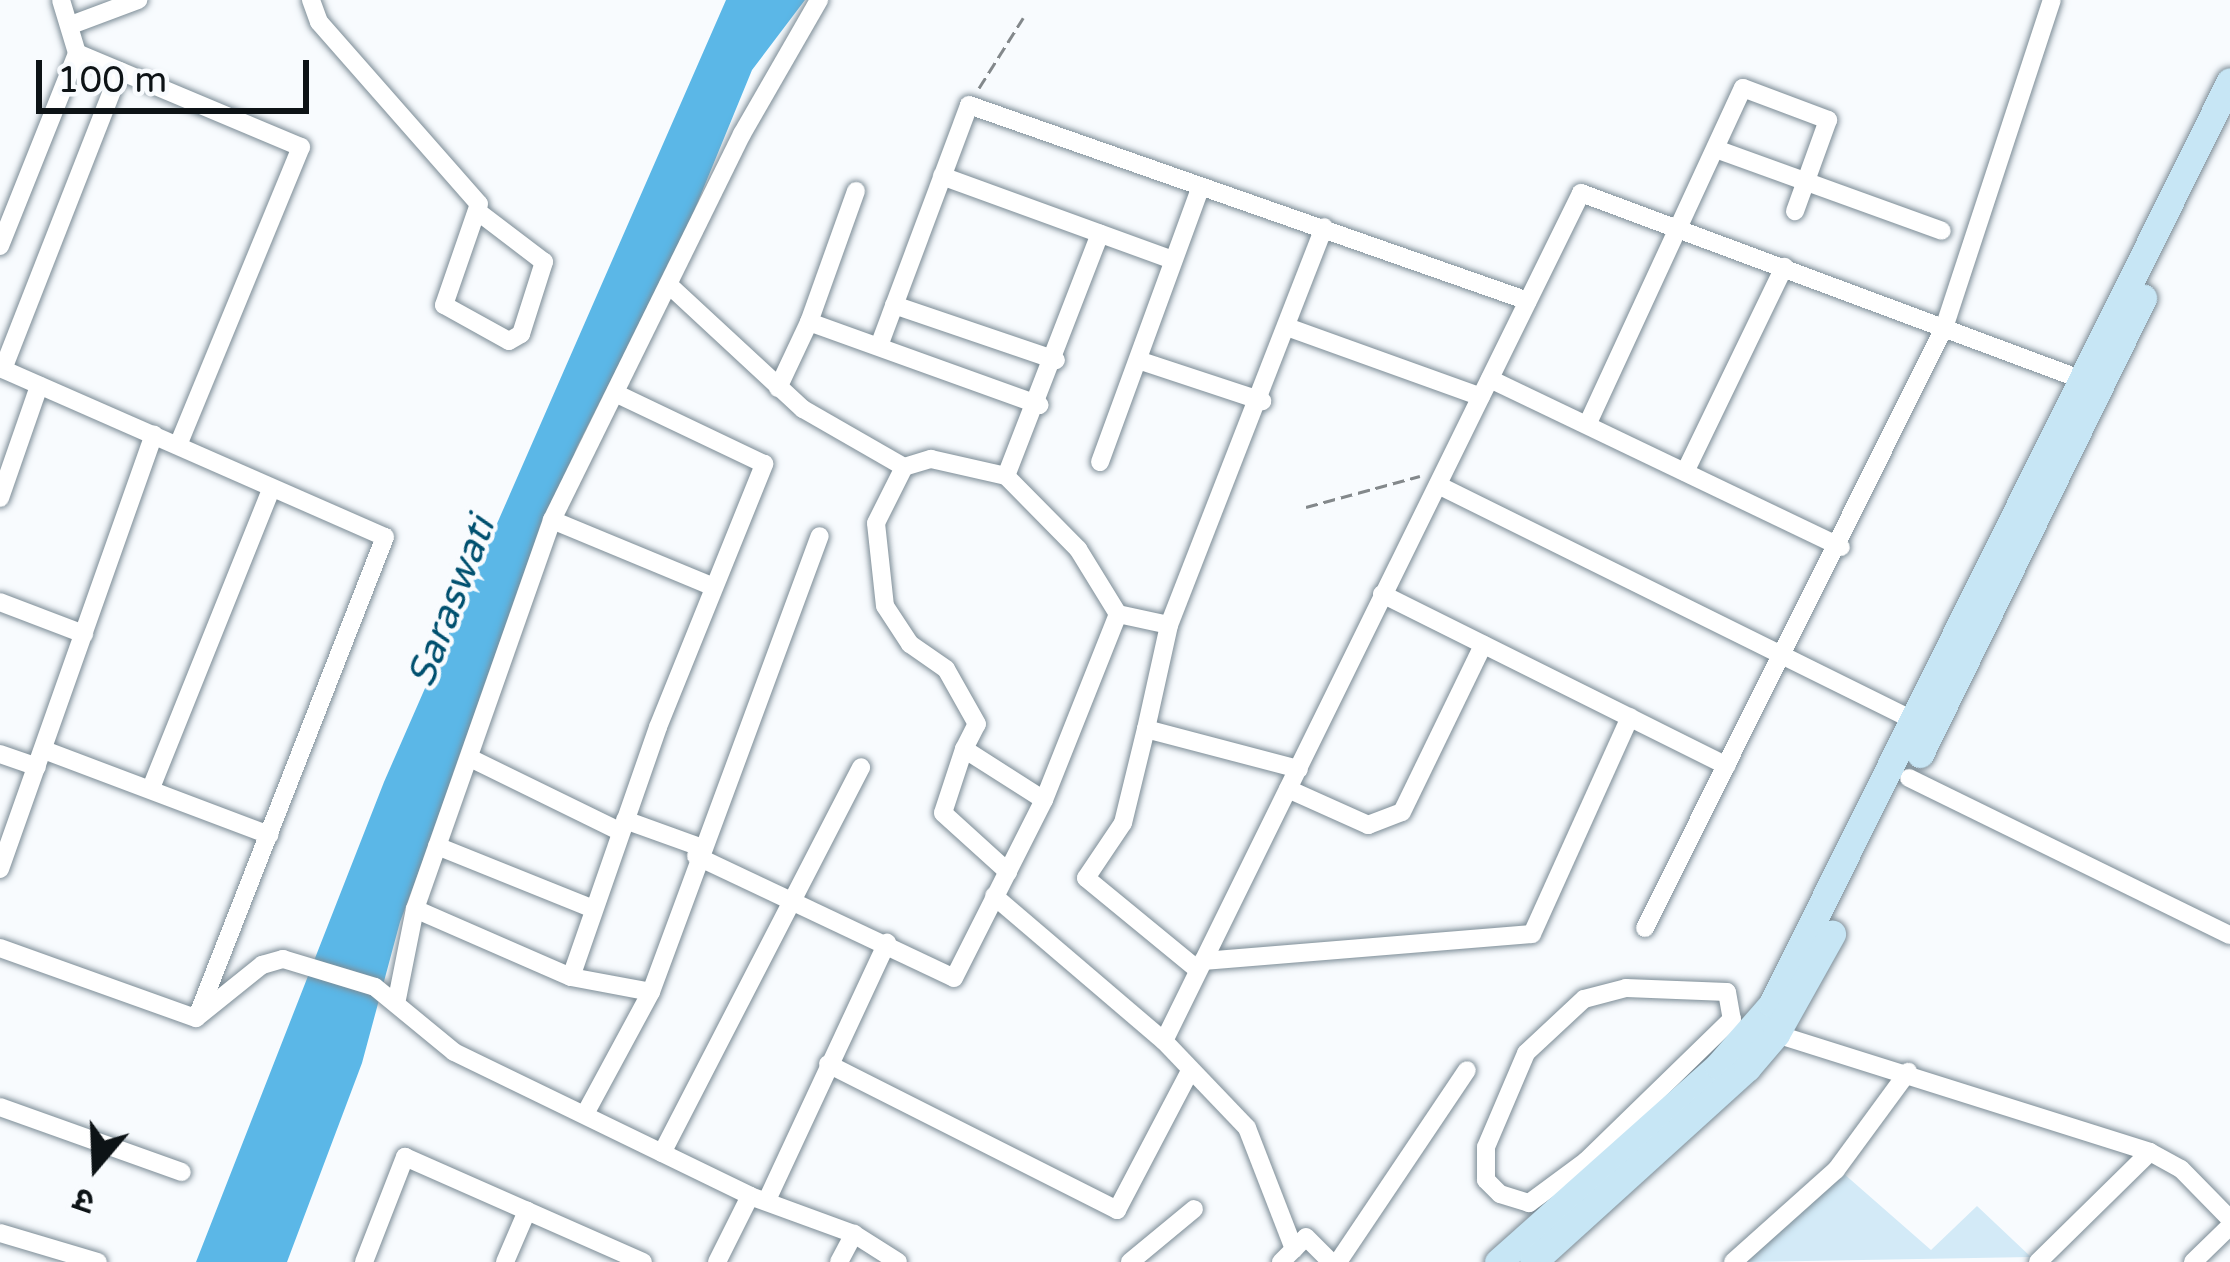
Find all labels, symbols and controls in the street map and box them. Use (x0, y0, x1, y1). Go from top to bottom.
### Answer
scale bar (42, 36, 315, 110)
text: 100 m (57, 59, 167, 102)
water label: Saraswati (398, 510, 506, 694)
north arrow (36, 1106, 156, 1226)
text: उ (69, 1179, 100, 1222)

